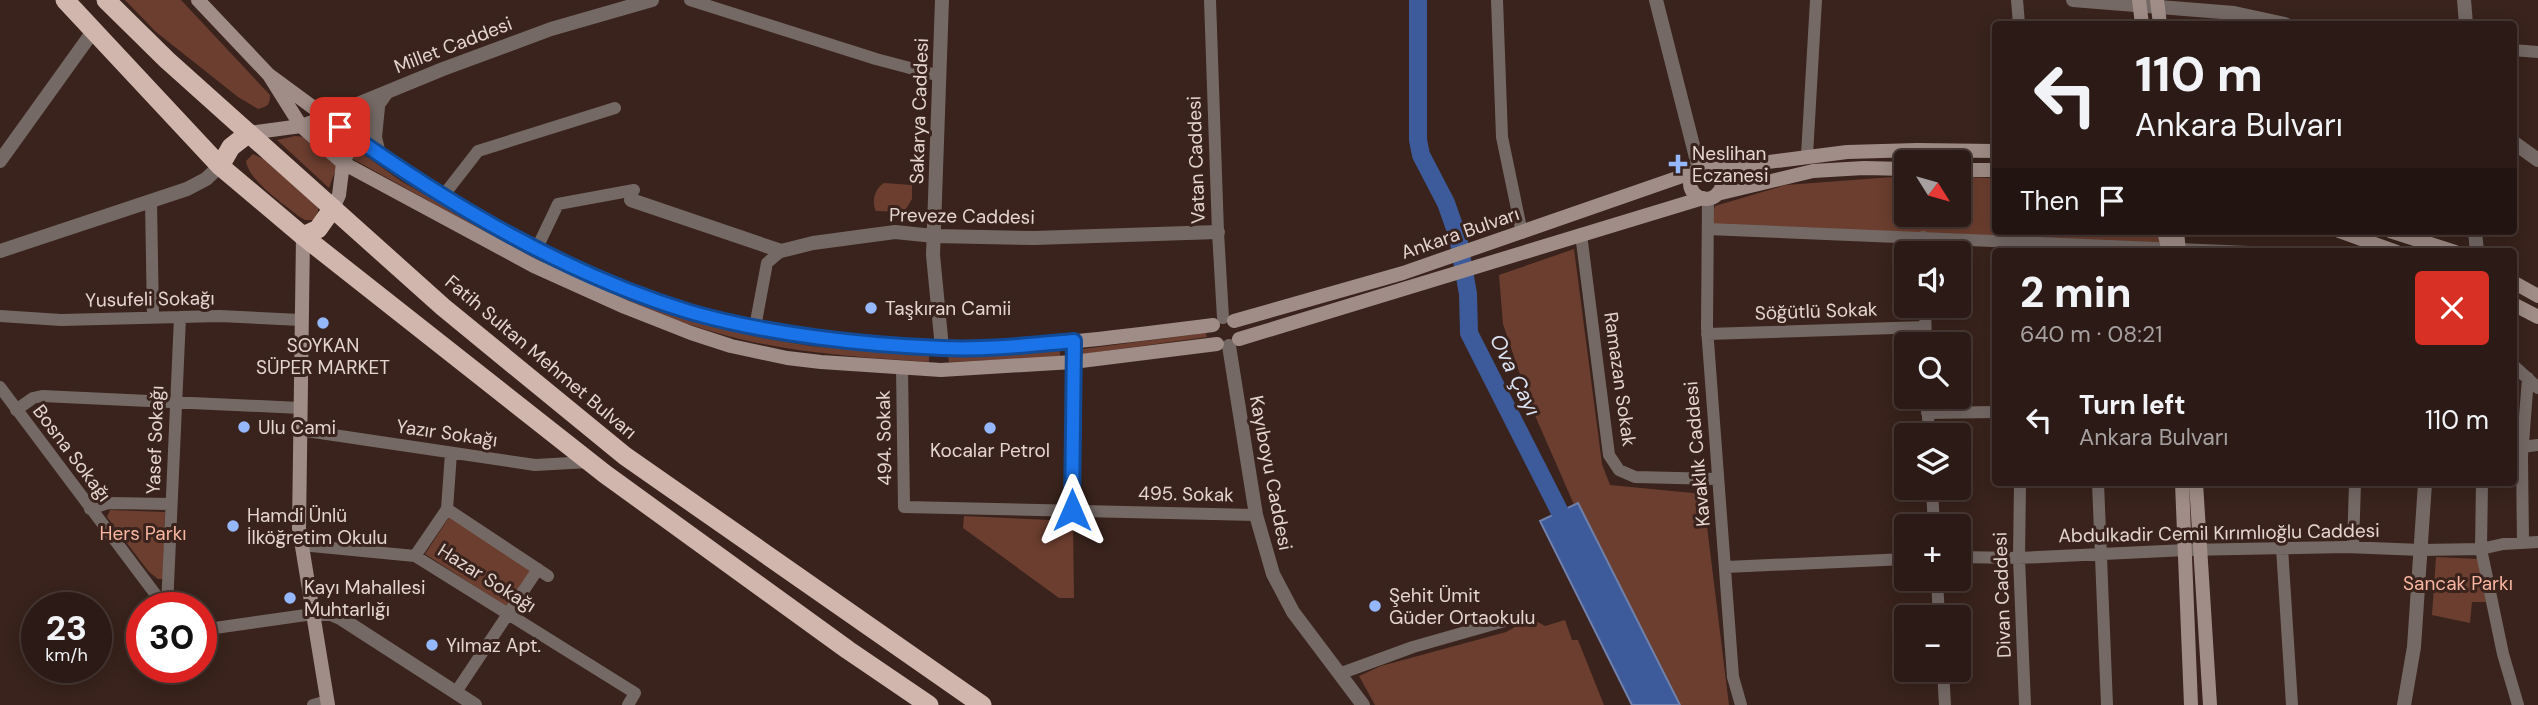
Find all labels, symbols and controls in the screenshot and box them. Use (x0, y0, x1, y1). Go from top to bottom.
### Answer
street label: Millet Caddesi (390, 11, 516, 79)
street label: Sakarya Caddesi (904, 37, 934, 185)
text: 110 m (2135, 42, 2263, 106)
icon: left (2020, 49, 2111, 140)
street label: Vatan Caddesi (1181, 96, 1211, 224)
pin (310, 97, 370, 157)
text: Ankara Bulvarı (2135, 104, 2343, 146)
icon: arrive (321, 108, 359, 146)
place label: Neslihan Eczanesi (1692, 141, 1768, 188)
north arrow (1894, 150, 1970, 228)
map controls (1894, 150, 1971, 682)
marker: Neslihan Eczanesi (1670, 156, 1686, 172)
icon: arrive (2093, 182, 2131, 220)
text: Then (2020, 184, 2079, 218)
street label: Ankara Bulvarı (1398, 201, 1522, 265)
street label: Preveze Caddesi (889, 202, 1035, 230)
button: sound (1894, 241, 1971, 318)
text: 2 min (2020, 265, 2131, 320)
street label: Fatih Sultan Mehmet Bulvarı (440, 269, 642, 445)
button: close (2415, 271, 2489, 345)
street label: Yusufeli Sokağı (85, 285, 215, 313)
place label: Taşkıran Camii (885, 296, 1011, 321)
street label: Söğütlü Sokak (1754, 296, 1878, 326)
marker: Taşkıran Camii (863, 300, 879, 316)
street label: Ramazan Sokak (1598, 310, 1642, 448)
marker: SOYKAN SÜPER MARKET (315, 315, 331, 331)
text: 640 m · 08:21 (2020, 319, 2162, 349)
water label: Ova Çayı (1483, 329, 1547, 421)
button: search (1894, 332, 1971, 409)
place label: SOYKAN SÜPER MARKET (256, 333, 390, 380)
street label: Kavaklık Caddesi (1678, 380, 1716, 528)
street label: Yasef Sokağı (141, 385, 169, 495)
text: Turn left (2079, 388, 2186, 422)
street label: 494. Sokak (871, 390, 897, 486)
street label: Kayıboyu Caddesi (1244, 393, 1298, 553)
street label: Bosna Sokağı (27, 399, 117, 507)
icon: left (2020, 401, 2058, 439)
text: 110 m (2425, 403, 2489, 437)
street label: Yazır Sokağı (395, 414, 499, 452)
place label: Ulu Cami (258, 415, 336, 440)
marker: Ulu Cami (236, 419, 252, 435)
marker: Kocalar Petrol (982, 420, 998, 436)
text: Ankara Bulvarı (2079, 422, 2229, 452)
button: layers (1894, 423, 1971, 500)
place label: Kocalar Petrol (930, 438, 1050, 463)
position arrow (1035, 473, 1109, 547)
street label: 495. Sokak (1138, 481, 1234, 507)
place label: Hamdi Ünlü İlköğretim Okulu (247, 503, 387, 550)
button: + (1894, 514, 1971, 591)
marker: Hamdi Ünlü İlköğretim Okulu (225, 518, 241, 534)
street label: Abdulkadir Cemil Kırımlıoğlu Caddesi (2058, 518, 2380, 548)
park label: Hers Parkı (99, 521, 187, 546)
street label: Divan Caddesi (1987, 532, 2017, 658)
street label: Hazar Sokağı (433, 538, 541, 618)
park label: Sancak Parkı (2403, 571, 2513, 596)
place label: Kayı Mahallesi Muhtarlığı (304, 575, 426, 622)
place label: Şehit Ümit Güder Ortaokulu (1389, 583, 1535, 630)
marker: Kayı Mahallesi Muhtarlığı (282, 590, 298, 606)
speed limit sign: 30 (126, 592, 217, 683)
marker: Şehit Ümit Güder Ortaokulu (1367, 598, 1383, 614)
text: 23 (46, 605, 87, 651)
button: − (1894, 605, 1971, 682)
place label: Yılmaz Apt. (446, 633, 541, 658)
marker: Yılmaz Apt. (424, 637, 440, 653)
text: km/h (45, 643, 88, 667)

